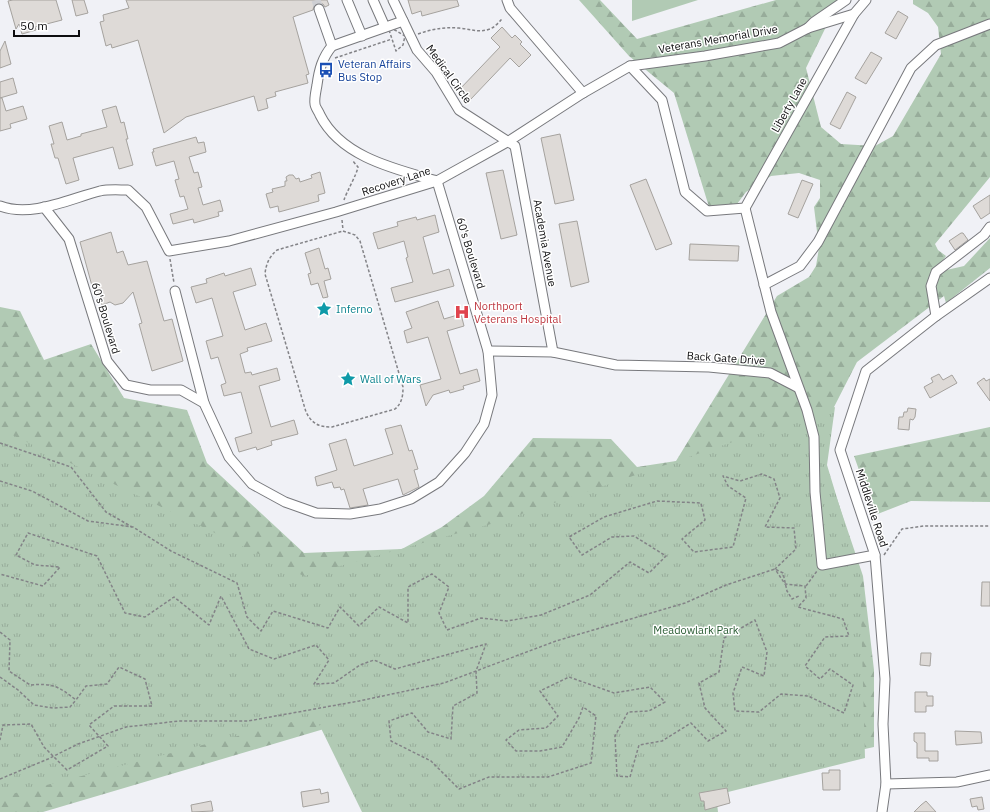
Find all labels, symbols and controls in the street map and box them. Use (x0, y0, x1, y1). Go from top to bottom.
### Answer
scale bar (14, 12, 79, 38)
text: 50 m (20, 18, 48, 33)
street label: Veterans Memorial Drive (657, 22, 779, 56)
street label: Medical Circle (423, 42, 475, 106)
place label: Veteran Affairs Bus Stop (338, 57, 411, 84)
bus stop icon: Veteran Affairs Bus Stop (317, 61, 335, 79)
street label: Liberty Lane (768, 75, 810, 135)
street label: Recovery Lane (360, 163, 432, 199)
street label: Academia Avenue (530, 198, 560, 288)
street label: 60's Boulevard (454, 216, 488, 290)
street label: 60's Boulevard (89, 281, 123, 355)
place label: Northport Veterans Hospital (474, 299, 561, 326)
place icon: Inferno (315, 300, 333, 318)
place label: Inferno (336, 302, 373, 316)
hospital icon: Northport Veterans Hospital (453, 303, 471, 321)
street label: Back Gate Drive (686, 348, 766, 368)
place icon: Wall of Wars (339, 370, 357, 388)
place label: Wall of Wars (360, 372, 421, 386)
street label: Middleville Road (853, 467, 891, 549)
park label: Meadowlark Park (653, 623, 739, 637)

